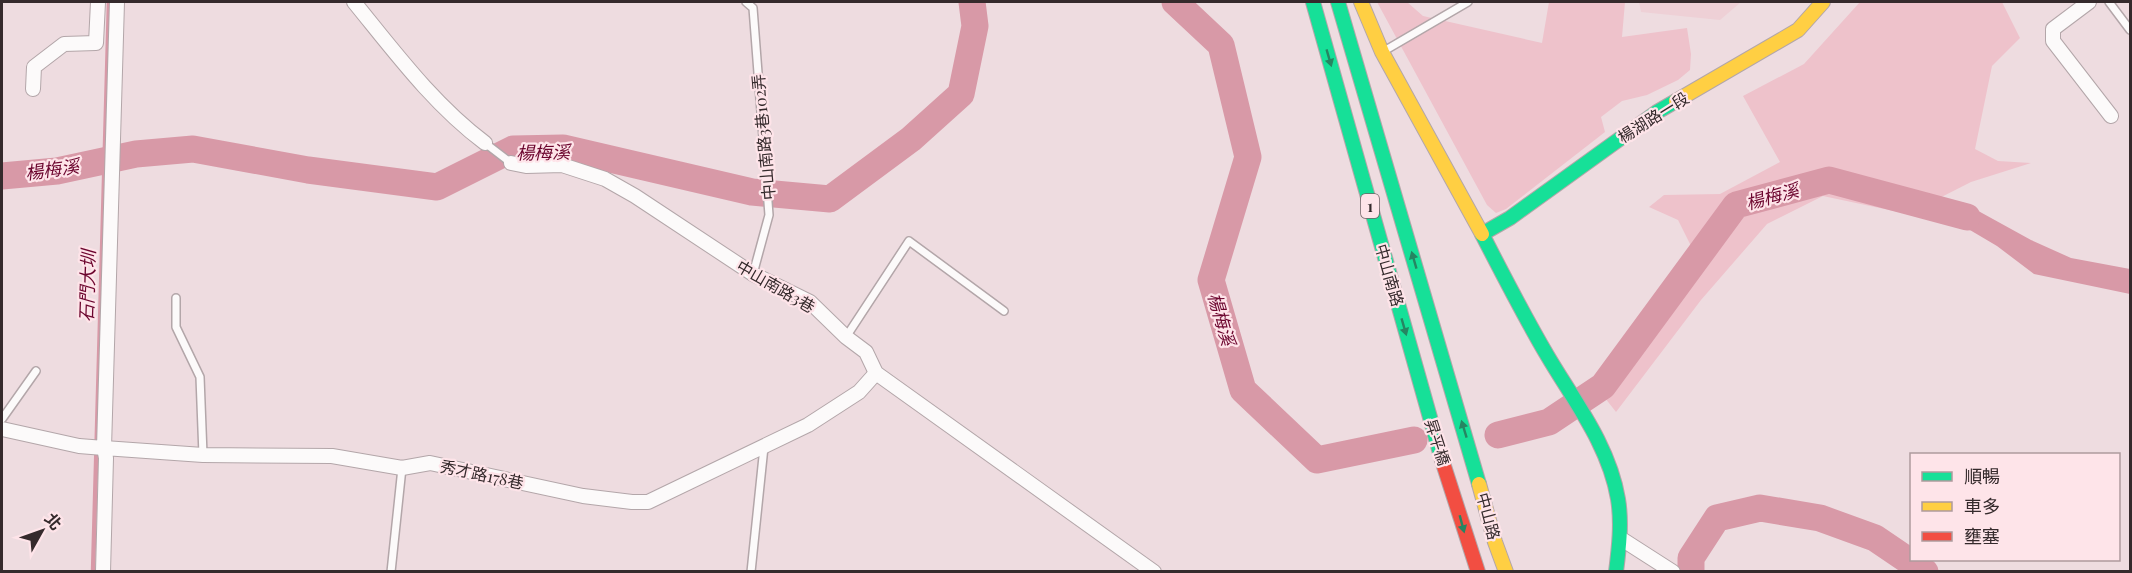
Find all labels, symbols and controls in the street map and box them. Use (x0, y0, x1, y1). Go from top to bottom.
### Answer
one-way arrow (1325, 49, 1334, 67)
street label: 中山南路3巷102弄 (747, 73, 779, 201)
street label: 楊湖路一段 (1614, 87, 1692, 147)
water label: 楊梅溪 (516, 139, 573, 164)
water label: 楊梅溪 (24, 153, 83, 185)
water label: 楊梅溪 (1743, 177, 1804, 215)
road number: 1 (1361, 194, 1379, 218)
street label: 中山南路 (1371, 241, 1409, 309)
water label: 石門大圳 (74, 247, 100, 322)
one-way arrow (1409, 251, 1418, 269)
street label: 中山南路3巷 (733, 255, 819, 317)
water label: 楊梅溪 (1203, 290, 1242, 351)
one-way arrow (1400, 318, 1409, 336)
street label: 昇平橋 (1421, 416, 1455, 468)
one-way arrow (1459, 420, 1468, 438)
legend (1910, 453, 2120, 561)
street label: 秀才路178巷 (438, 455, 526, 493)
text: 順暢 (1964, 464, 2000, 488)
street label: 中山路 (1473, 490, 1505, 542)
text: 車多 (1964, 494, 2000, 518)
north arrow (12, 501, 72, 561)
text: 北 (41, 508, 67, 534)
one-way arrow (1457, 514, 1467, 533)
text: 壅塞 (1964, 524, 2000, 548)

